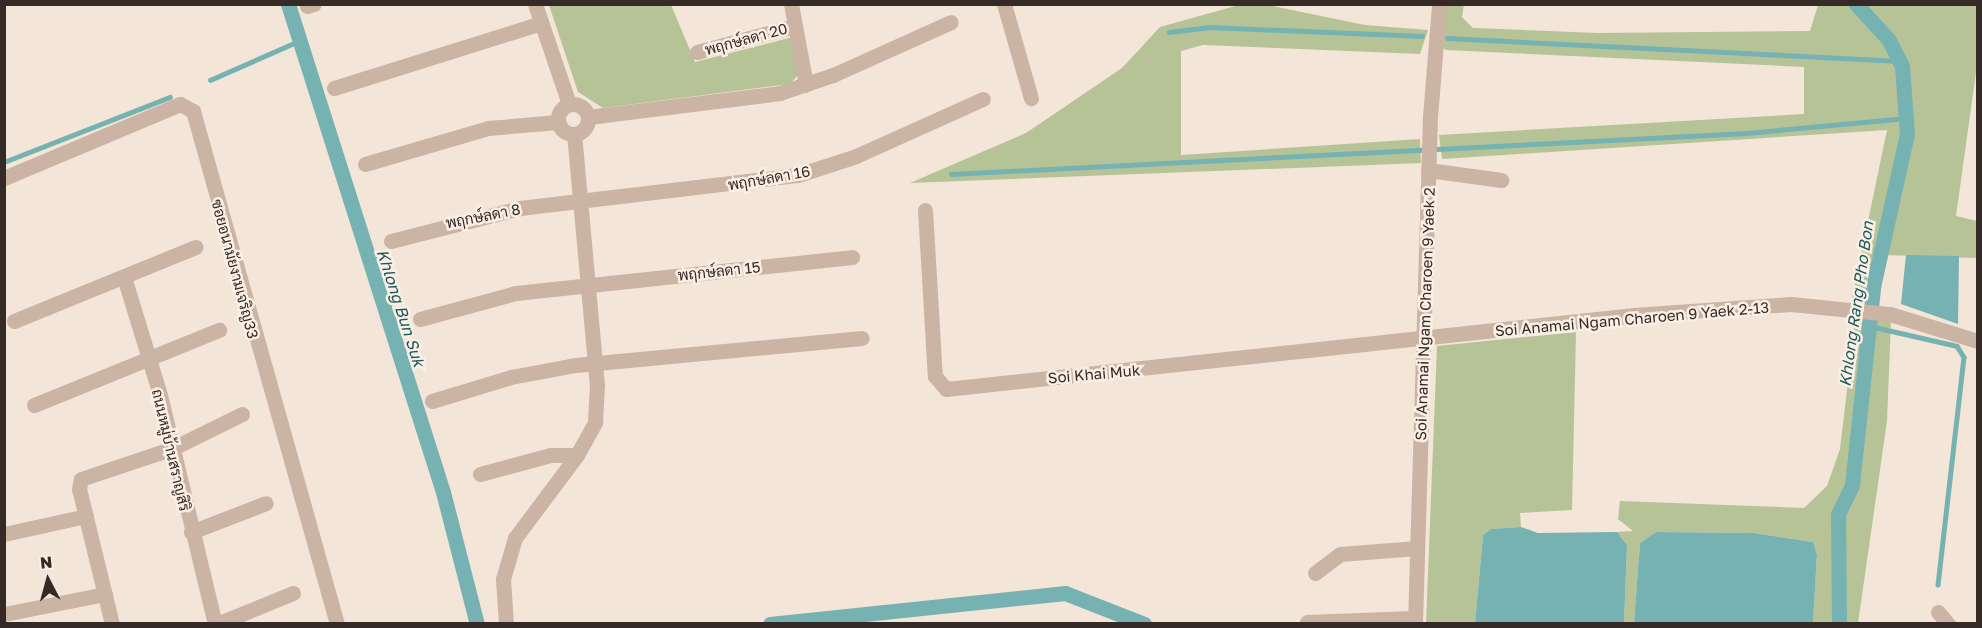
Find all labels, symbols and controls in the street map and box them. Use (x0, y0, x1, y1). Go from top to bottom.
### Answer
street label: พฤกษ์ลดา 20 (703, 19, 789, 59)
street label: พฤกษ์ลดา 16 (726, 162, 812, 194)
street label: Soi Anamai Ngam Charoen 9 Yaek 2 (1412, 187, 1438, 441)
street label: ซอยอนามัยงามเจริญ33 (208, 197, 262, 341)
street label: พฤกษ์ลดา 8 (444, 200, 522, 232)
water label: Khlong Rang Pho Bon (1835, 220, 1877, 388)
water label: Khlong Bun Suk (373, 247, 429, 369)
street label: พฤกษ์ลดา 15 (677, 258, 761, 284)
street label: Soi Anamai Ngam Charoen 9 Yaek 2-13 (1494, 298, 1770, 340)
street label: Soi Khai Muk (1047, 361, 1141, 387)
street label: ถนนหมู่บ้านสราญสิริ (148, 387, 194, 513)
north arrow (18, 550, 78, 610)
text: N (39, 552, 53, 573)

